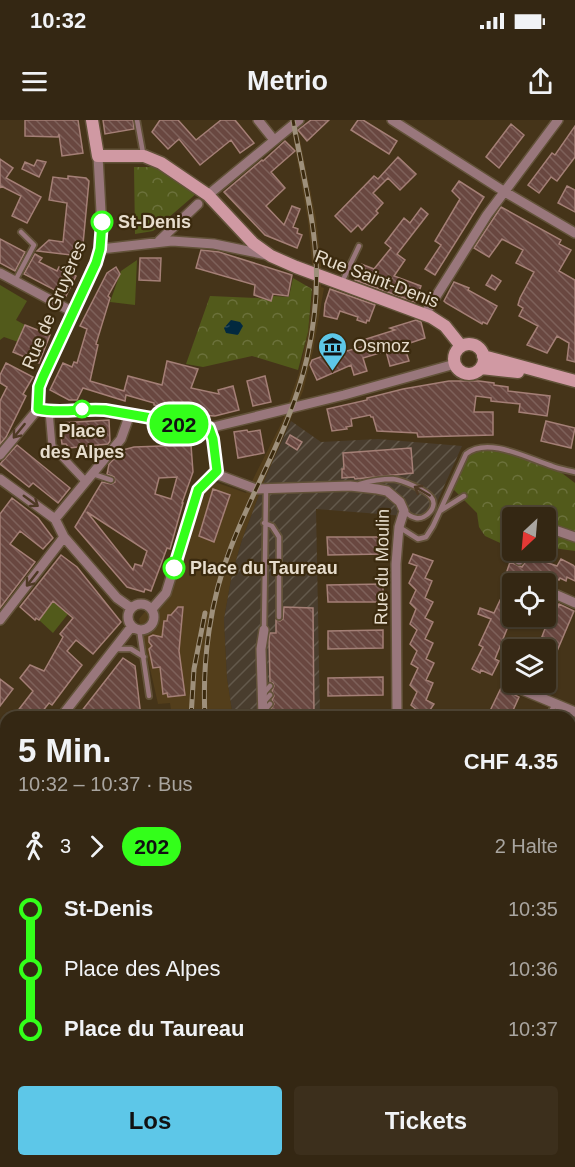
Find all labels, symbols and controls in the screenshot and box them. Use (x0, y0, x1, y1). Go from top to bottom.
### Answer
text: 10:32 (30, 8, 86, 33)
icon: menu (18, 65, 51, 98)
icon: share (524, 65, 557, 98)
text: Metrio (247, 66, 328, 96)
marker: St-Denis (91, 211, 113, 233)
place label: St-Denis (118, 212, 191, 232)
street label: Rue de Gruyères (18, 238, 90, 372)
street label: Rue Saint-Denis (312, 246, 442, 312)
museum icon: Osmoz (316, 330, 348, 372)
place label: Osmoz (353, 336, 410, 356)
marker: Place des Alpes (73, 400, 91, 418)
line badge: 202 (144, 404, 213, 444)
text: 202 (161, 413, 197, 436)
place label: Place des Alpes (40, 421, 124, 462)
one-way arrow (12, 423, 25, 439)
one-way arrow (414, 484, 431, 496)
one-way arrow (22, 495, 38, 507)
north arrow (502, 507, 556, 561)
map controls (502, 507, 556, 693)
street label: Rue du Moulin (371, 509, 393, 625)
marker: Place du Taureau (163, 557, 185, 579)
place label: Place du Taureau (190, 558, 338, 578)
one-way arrow (26, 571, 39, 587)
button: locate (502, 573, 556, 627)
button: layers (502, 639, 556, 693)
text: 5 Min. (18, 732, 112, 769)
text: CHF 4.35 (464, 749, 558, 774)
text: 10:32 – 10:37 · Bus (18, 773, 193, 795)
icon: walk (18, 830, 51, 863)
icon: forward (80, 830, 113, 863)
text: 3 (60, 835, 71, 857)
text: 202 (134, 835, 169, 858)
text: 2 Halte (495, 835, 558, 857)
text: St-Denis (64, 896, 153, 921)
text: 10:35 (508, 898, 558, 920)
text: Place des Alpes (64, 956, 221, 981)
text: 10:36 (508, 958, 558, 980)
text: Place du Taureau (64, 1016, 245, 1041)
text: 10:37 (508, 1018, 558, 1040)
button: Los (18, 1086, 282, 1155)
button: Tickets (294, 1086, 558, 1155)

